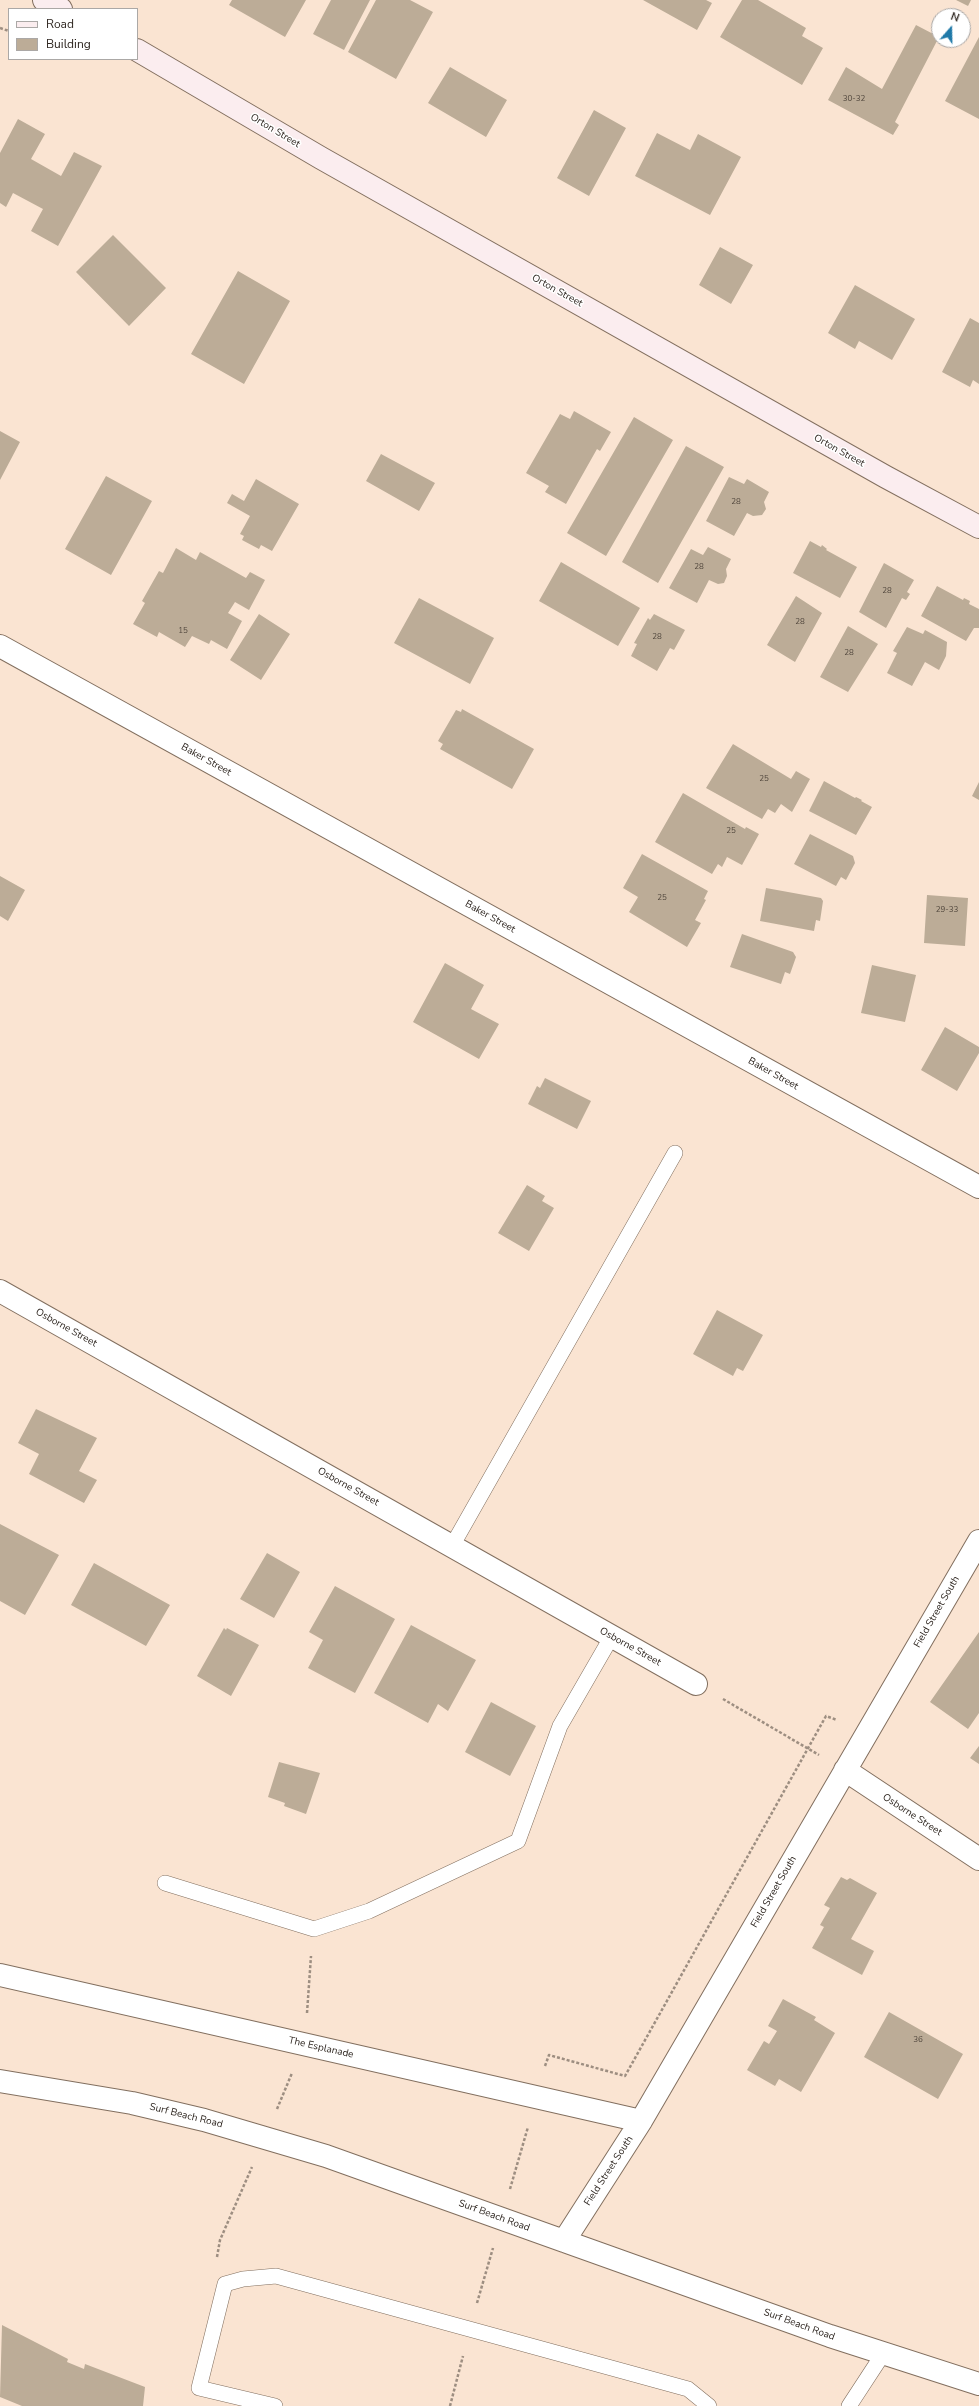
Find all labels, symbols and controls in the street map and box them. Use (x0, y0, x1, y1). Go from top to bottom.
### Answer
legend (8, 8, 138, 60)
north arrow (931, 8, 971, 48)
text: N (948, 9, 961, 26)
text: Road (46, 16, 74, 32)
text: Building (46, 36, 91, 52)
house number: 30-32 (843, 94, 865, 104)
street label: Orton Street (248, 111, 302, 151)
street label: Orton Street (530, 272, 584, 310)
street label: Orton Street (812, 432, 866, 470)
house number: 28 (731, 497, 741, 507)
house number: 28 (694, 562, 704, 572)
house number: 28 (882, 586, 892, 596)
house number: 28 (795, 617, 805, 627)
house number: 15 (178, 626, 188, 636)
house number: 28 (652, 632, 662, 642)
house number: 28 (844, 648, 854, 658)
street label: Baker Street (179, 741, 233, 779)
house number: 25 (759, 774, 769, 784)
house number: 25 (726, 826, 736, 836)
house number: 25 (657, 893, 667, 903)
street label: Baker Street (463, 898, 517, 936)
house number: 29-33 (936, 905, 958, 915)
street label: Baker Street (746, 1055, 800, 1093)
street label: Osborne Street (33, 1306, 99, 1350)
street label: Osborne Street (315, 1465, 381, 1509)
street label: Field Street South (912, 1574, 962, 1650)
street label: Osborne Street (597, 1625, 663, 1669)
street label: Osborne Street (880, 1791, 944, 1839)
street label: Field Street South (749, 1854, 799, 1930)
street label: The Esplanade (287, 2035, 355, 2061)
house number: 36 (913, 2035, 923, 2045)
street label: Surf Beach Road (148, 2101, 224, 2131)
street label: Field Street South (582, 2134, 636, 2208)
street label: Surf Beach Road (457, 2198, 531, 2234)
street label: Surf Beach Road (762, 2307, 836, 2343)

